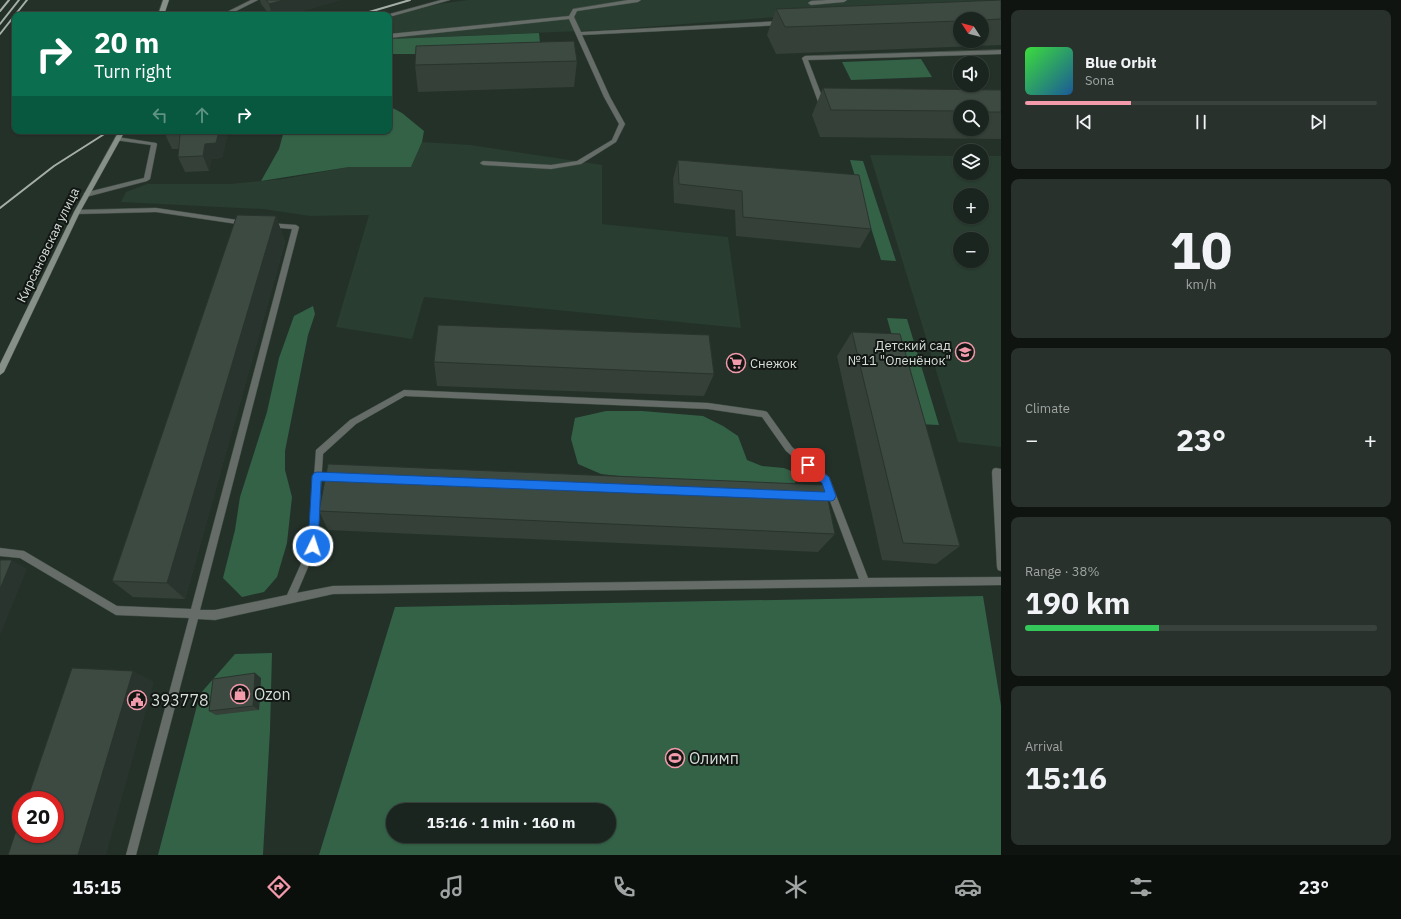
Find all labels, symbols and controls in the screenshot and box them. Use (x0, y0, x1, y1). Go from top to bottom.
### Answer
north arrow (953, 12, 989, 48)
map controls (953, 12, 989, 268)
text: 20 m (94, 24, 159, 61)
icon: right (28, 28, 80, 80)
text: Blue Orbit (1085, 53, 1156, 72)
button: sound (953, 56, 989, 92)
text: Turn right (94, 60, 172, 83)
text: Sona (1085, 72, 1114, 89)
button: search (953, 100, 989, 136)
icon: left (149, 104, 171, 126)
icon: ahead (191, 104, 213, 126)
icon: right (233, 104, 255, 126)
icon: previous (1073, 111, 1095, 133)
icon: pause (1190, 111, 1212, 133)
icon: next (1307, 111, 1329, 133)
button: layers (953, 144, 989, 180)
street label: Кирсановская улица (13, 185, 83, 305)
button: + (953, 188, 989, 224)
text: 10 (1170, 216, 1232, 283)
button: − (953, 232, 989, 268)
text: km/h (1186, 276, 1216, 293)
place label: Детский сад №11 "Оленёнок" (848, 337, 951, 369)
school or university icon: Детский сад №11 "Оленёнок" (954, 341, 976, 363)
supermarket icon: Снежок (725, 352, 747, 374)
place label: Снежок (750, 355, 797, 372)
text: Climate (1025, 400, 1070, 417)
text: 23° (1176, 420, 1226, 459)
text: − (1025, 425, 1038, 454)
text: + (1364, 425, 1377, 454)
pin (791, 448, 825, 482)
icon: arrive (797, 454, 819, 476)
position arrow (292, 525, 334, 567)
text: Range · 38% (1025, 563, 1099, 580)
text: 190 km (1025, 583, 1130, 622)
shop icon: Ozon (229, 683, 251, 705)
place label: Ozon (254, 684, 291, 704)
public building icon: 393778 (126, 689, 148, 711)
place label: 393778 (151, 690, 209, 710)
text: Arrival (1025, 738, 1063, 755)
sports icon: Олимп (664, 747, 686, 769)
place label: Олимп (689, 748, 739, 768)
text: 15:16 (1025, 758, 1107, 797)
speed limit sign: 20 (12, 791, 64, 843)
text: 15:16 · 1 min · 160 m (427, 813, 575, 832)
icon: directions (265, 873, 293, 901)
icon: music (438, 873, 466, 901)
icon: phone (610, 873, 638, 901)
icon: climate (782, 873, 810, 901)
icon: car (954, 873, 982, 901)
icon: filters (1127, 873, 1155, 901)
text: 15:15 (72, 876, 121, 899)
text: 23° (1299, 876, 1329, 899)

